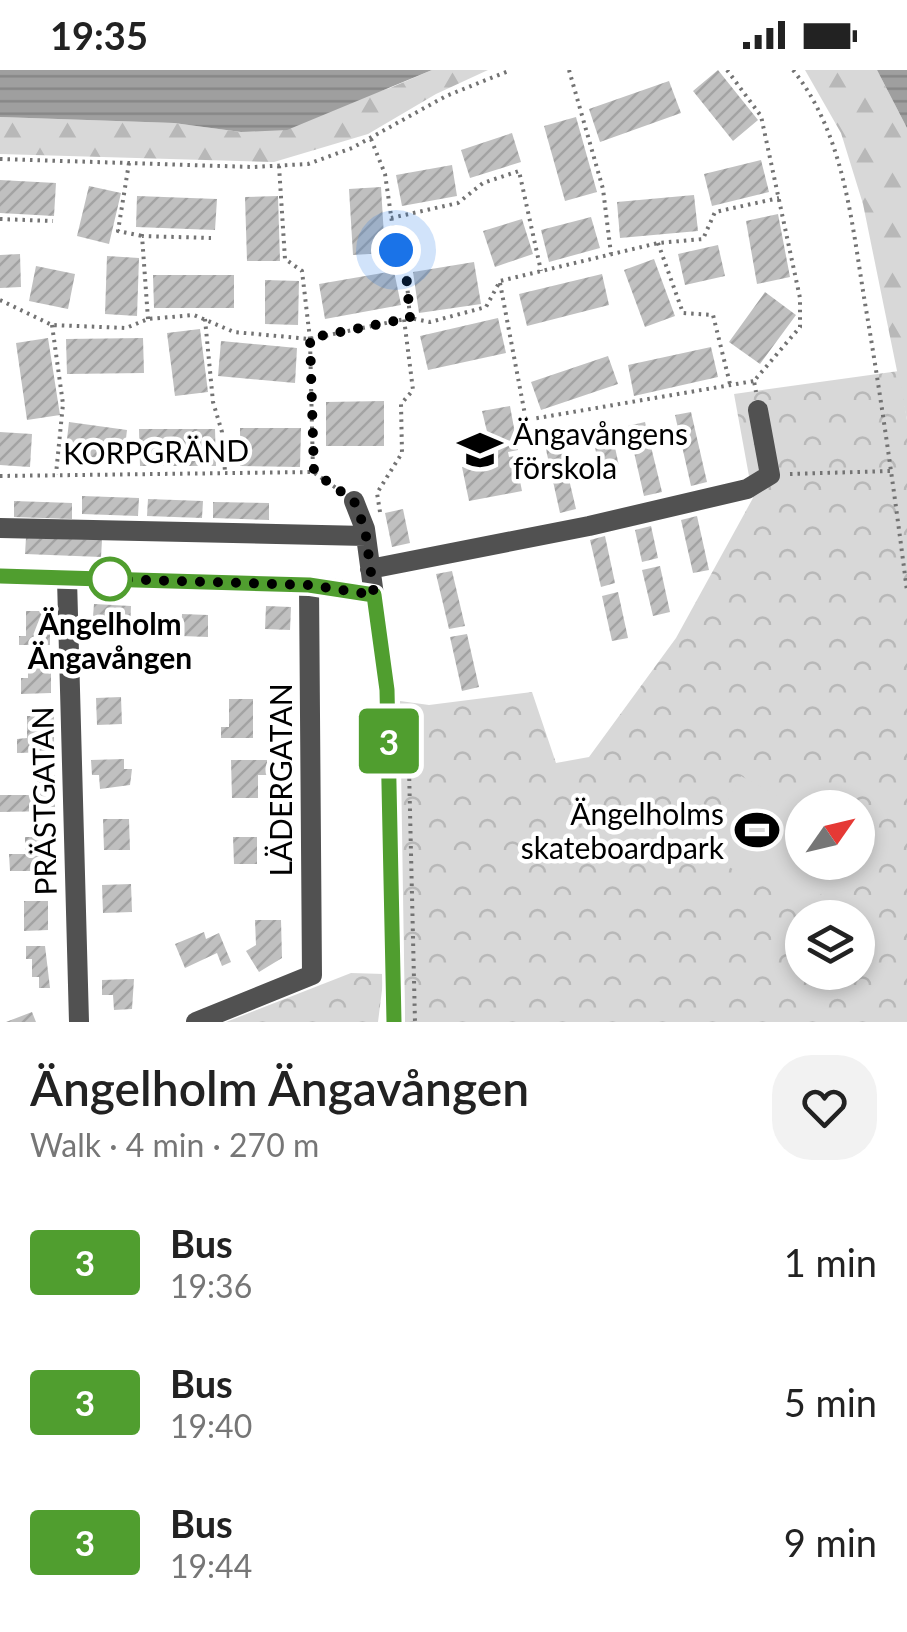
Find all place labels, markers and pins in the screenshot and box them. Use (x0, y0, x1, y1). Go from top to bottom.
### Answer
place label: Ängavångens förskola (513, 415, 688, 485)
school or university icon: Ängavångens förskola (456, 426, 504, 474)
marker: Ängelholm Ängavången (89, 558, 131, 600)
place label: Ängelholm Ängavången (27, 605, 192, 675)
place label: Ängelholms skateboardpark (521, 795, 725, 865)
sports icon: Ängelholms skateboardpark (733, 806, 781, 854)

